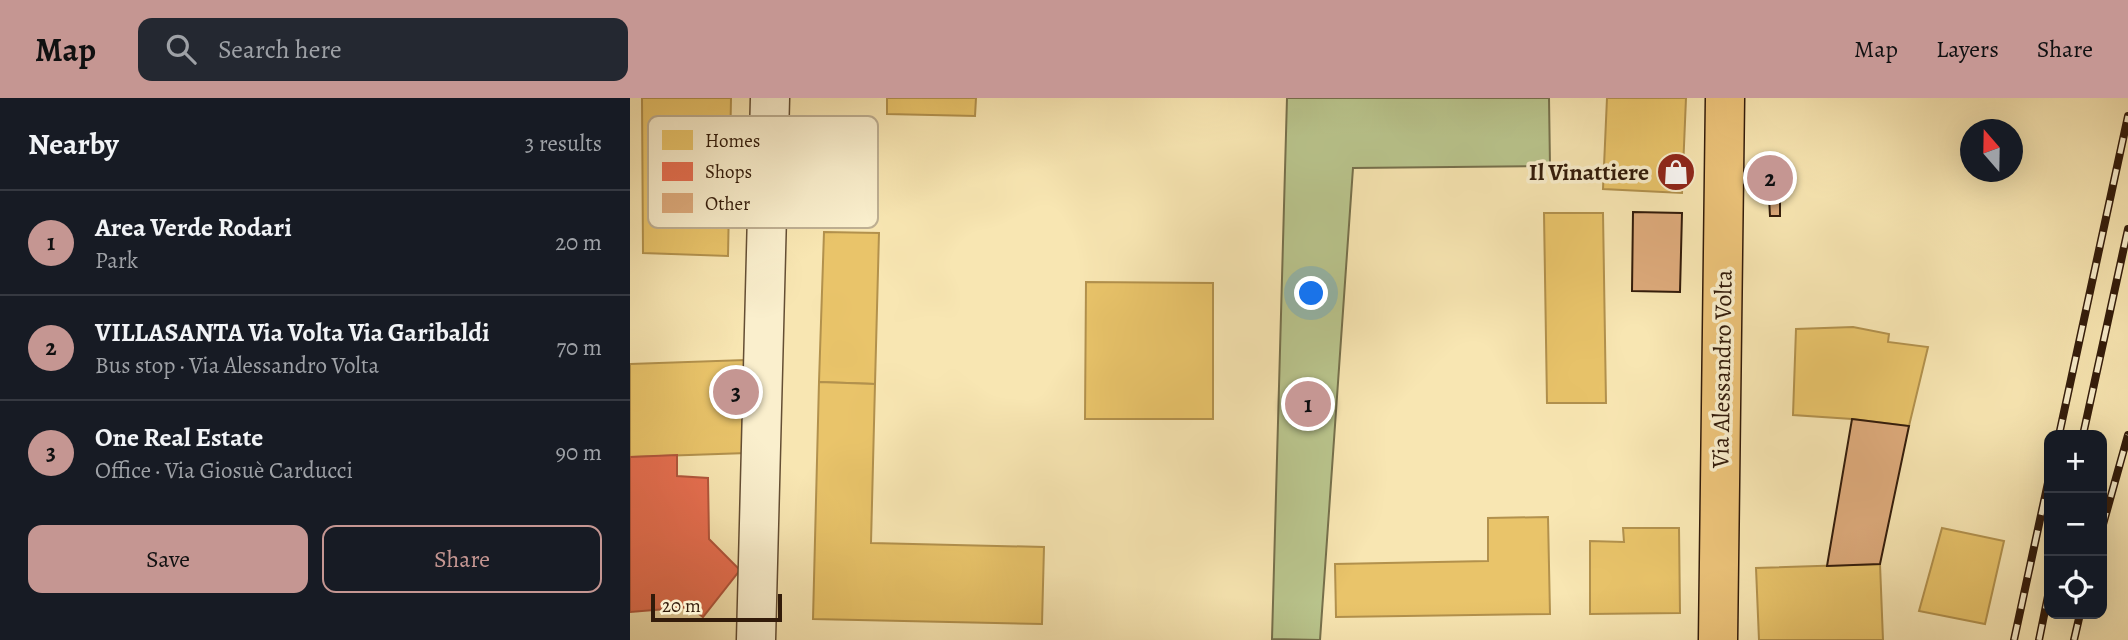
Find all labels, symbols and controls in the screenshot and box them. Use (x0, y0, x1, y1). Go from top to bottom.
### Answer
search box (138, 18, 628, 81)
text: Map (35, 27, 96, 72)
icon: search (162, 30, 200, 68)
text: Search here (218, 32, 342, 67)
text: Map (1854, 33, 1898, 65)
text: Layers (1936, 33, 1999, 65)
text: Share (2037, 33, 2093, 65)
legend (648, 116, 878, 228)
north arrow (1960, 119, 2023, 182)
text: Nearby (28, 124, 119, 164)
text: 3 results (525, 128, 602, 159)
text: Homes (705, 128, 760, 154)
shop icon: Il Vinattiere (1655, 151, 1697, 193)
pin: 2 (1747, 152, 1793, 204)
place label: Il Vinattiere (1529, 156, 1649, 188)
text: Shops (705, 159, 752, 185)
text: Other (705, 191, 750, 217)
text: Area Verde Rodari (95, 210, 292, 245)
text: 1 (47, 227, 55, 258)
text: 20 m (555, 227, 602, 258)
text: Park (95, 245, 138, 276)
street label: Via Alessandro Volta (1704, 269, 1740, 469)
your location (1294, 276, 1328, 310)
text: VILLASANTA Via Volta Via Garibaldi (95, 315, 490, 350)
text: 2 (45, 332, 57, 363)
text: 70 m (556, 332, 602, 363)
text: Bus stop · Via Alessandro Volta (95, 350, 379, 381)
pin: 3 (713, 366, 759, 418)
pin: 1 (1285, 378, 1331, 430)
text: One Real Estate (95, 420, 263, 455)
map controls (2044, 430, 2107, 619)
button: + (2044, 430, 2107, 493)
text: 3 (46, 437, 56, 468)
text: 90 m (556, 437, 602, 468)
text: Office · Via Giosuè Carducci (95, 455, 353, 486)
button: − (2044, 493, 2107, 556)
button: Save (28, 525, 308, 593)
button: Share (322, 525, 602, 593)
button: locate (2044, 556, 2107, 619)
scale bar (651, 591, 782, 623)
text: 20 m (662, 593, 701, 619)

